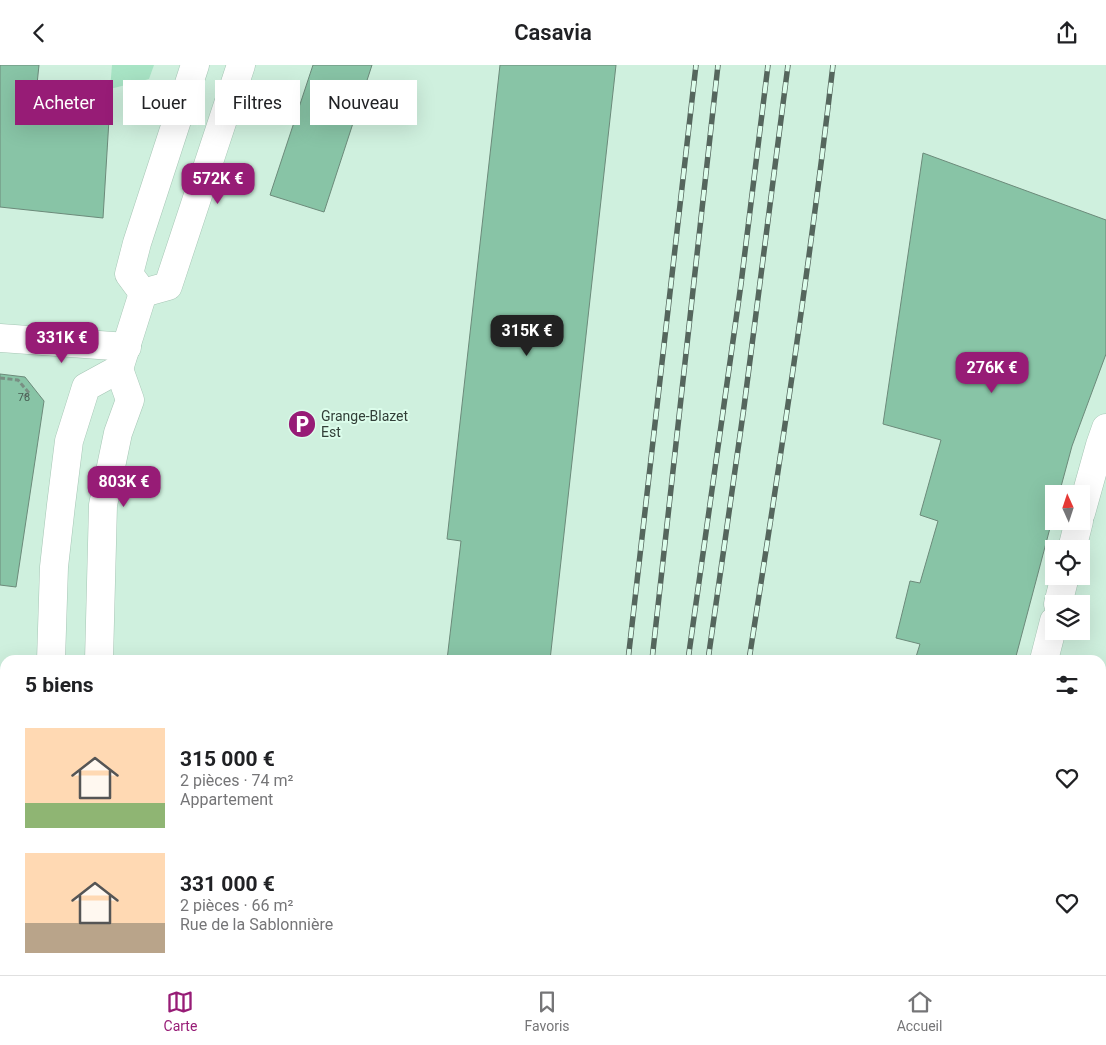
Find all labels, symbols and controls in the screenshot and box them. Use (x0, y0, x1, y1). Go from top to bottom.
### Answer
icon: back (25, 19, 53, 47)
icon: share (1053, 19, 1081, 47)
text: Casavia (514, 20, 592, 45)
chip: Acheter (15, 80, 113, 125)
chip: Louer (123, 80, 205, 125)
chip: Filtres (215, 80, 300, 125)
chip: Nouveau (310, 80, 417, 125)
pin: 572K € (177, 163, 259, 205)
text: 572K € (193, 169, 243, 188)
pin: 315K € (486, 315, 568, 357)
pin: 331K € (21, 321, 103, 364)
text: 315K € (502, 321, 552, 340)
text: 331K € (37, 328, 87, 347)
pin: 276K € (951, 351, 1033, 394)
text: 276K € (967, 358, 1017, 377)
house number: 78 (18, 391, 30, 404)
place label: Grange-Blazet Est (321, 408, 409, 440)
parking icon: Grange-Blazet Est (287, 409, 317, 439)
pin: 803K € (83, 465, 165, 508)
text: 803K € (99, 472, 149, 491)
north arrow (1045, 485, 1090, 530)
map controls (1045, 485, 1090, 640)
button: locate (1045, 540, 1090, 585)
button: layers (1045, 595, 1090, 640)
icon: filters (1053, 671, 1081, 699)
text: 5 biens (25, 673, 94, 697)
text: 315 000 € (180, 747, 275, 771)
icon: home (65, 748, 125, 808)
icon: heart (1053, 764, 1081, 792)
text: 2 pièces · 74 m² (180, 771, 293, 790)
text: Appartement (180, 790, 273, 809)
text: 331 000 € (180, 872, 275, 896)
icon: home (65, 873, 125, 933)
icon: heart (1053, 889, 1081, 917)
text: 2 pièces · 66 m² (180, 896, 293, 915)
text: Rue de la Sablonnière (180, 915, 333, 934)
tab: Carte (164, 988, 197, 1034)
tab: Favoris (524, 988, 570, 1034)
tab: Accueil (897, 988, 942, 1034)

